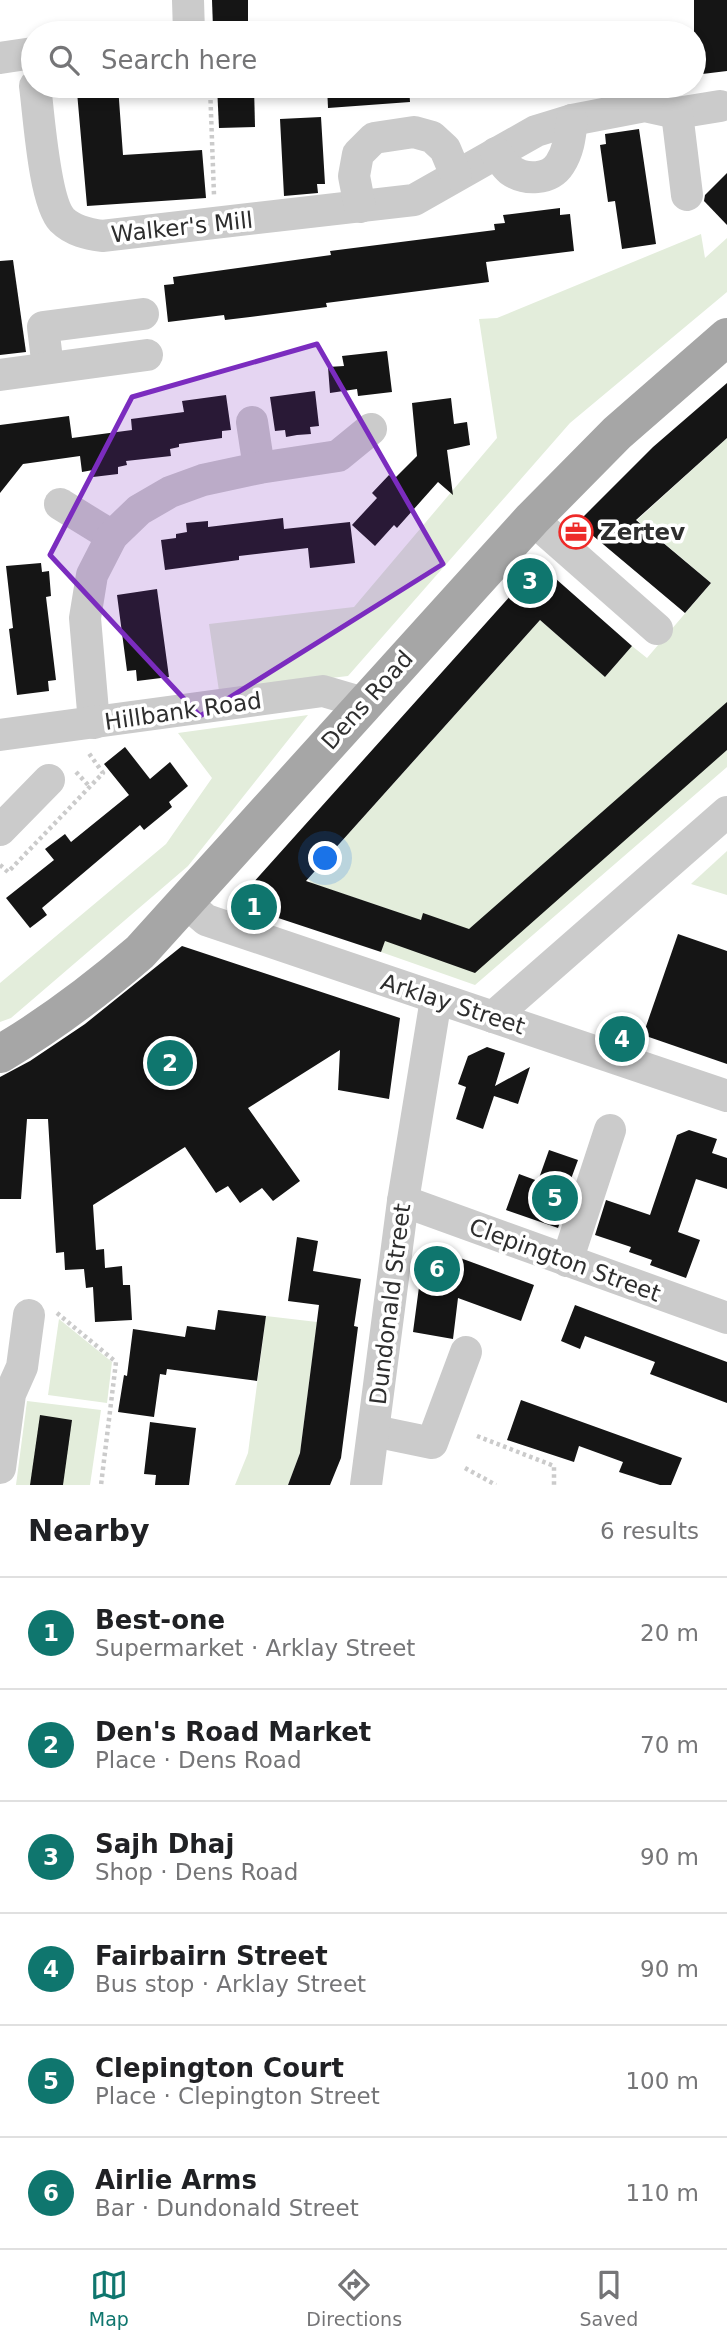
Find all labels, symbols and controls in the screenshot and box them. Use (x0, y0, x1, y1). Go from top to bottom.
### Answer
search box (21, 21, 706, 98)
icon: search (45, 41, 83, 79)
text: Search here (101, 45, 257, 75)
street label: Walker's Mill (110, 207, 254, 247)
office icon: Zertev (557, 513, 595, 551)
place label: Zertev (600, 519, 685, 545)
pin: 3 (507, 555, 553, 607)
street label: Dens Road (316, 645, 418, 755)
street label: Hillbank Road (103, 687, 263, 735)
your location (308, 841, 342, 875)
pin: 1 (231, 881, 277, 933)
street label: Arklay Street (378, 968, 528, 1040)
pin: 4 (599, 1013, 645, 1065)
pin: 2 (147, 1037, 193, 1089)
pin: 5 (532, 1172, 578, 1224)
street label: Dundonald Street (365, 1202, 415, 1406)
street label: Clepington Street (466, 1213, 664, 1307)
pin: 6 (414, 1243, 460, 1295)
text: Nearby (28, 1513, 150, 1548)
text: 6 results (600, 1518, 699, 1544)
text: Best-one (95, 1605, 225, 1635)
text: 1 (43, 1620, 59, 1646)
text: 20 m (640, 1620, 699, 1646)
text: Supermarket · Arklay Street (95, 1635, 415, 1661)
text: Den's Road Market (95, 1717, 371, 1747)
text: 2 (43, 1732, 59, 1758)
text: 70 m (640, 1732, 699, 1758)
text: Place · Dens Road (95, 1747, 302, 1773)
text: Sajh Dhaj (95, 1829, 234, 1859)
text: 3 (43, 1844, 59, 1870)
text: 90 m (640, 1844, 699, 1870)
text: Shop · Dens Road (95, 1859, 298, 1885)
text: Fairbairn Street (95, 1941, 328, 1971)
text: 4 (43, 1956, 59, 1982)
text: 90 m (640, 1956, 699, 1982)
text: Bus stop · Arklay Street (95, 1971, 366, 1997)
text: Clepington Court (95, 2053, 344, 2083)
text: 5 (43, 2068, 59, 2094)
text: 100 m (625, 2068, 699, 2094)
text: Place · Clepington Street (95, 2083, 380, 2109)
text: Airlie Arms (95, 2165, 257, 2195)
text: 6 (43, 2180, 59, 2206)
text: 110 m (625, 2180, 699, 2206)
text: Bar · Dundonald Street (95, 2195, 359, 2221)
tab: Map (89, 2266, 129, 2330)
tab: Directions (306, 2266, 402, 2330)
tab: Saved (580, 2266, 638, 2330)

